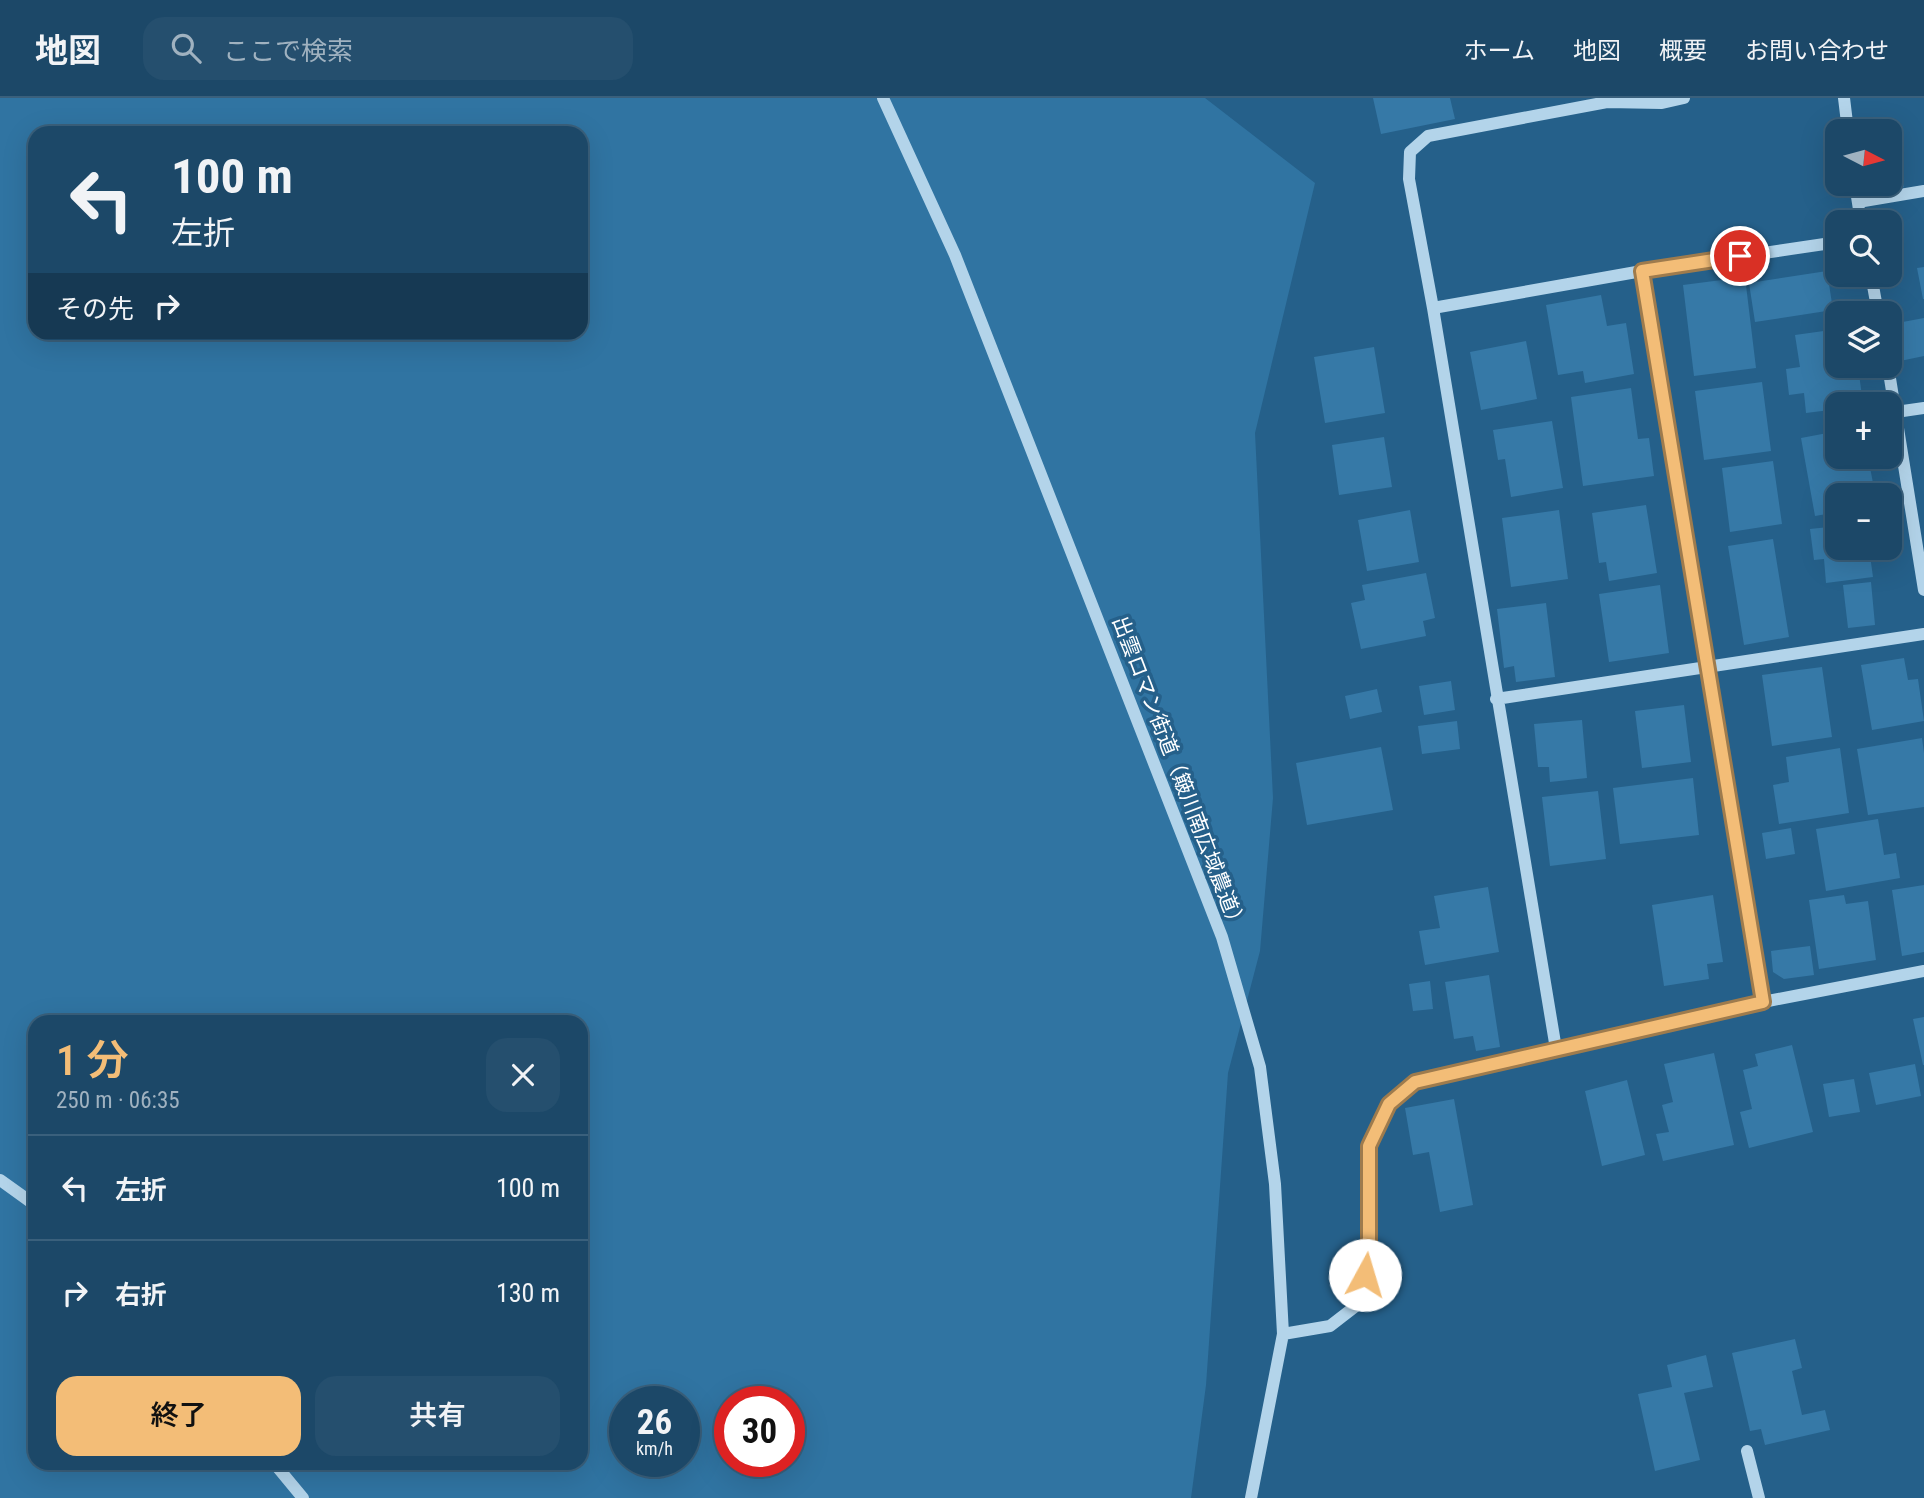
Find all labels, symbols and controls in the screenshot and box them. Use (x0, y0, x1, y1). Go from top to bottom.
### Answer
search box (143, 17, 633, 80)
icon: search (167, 29, 205, 67)
text: 地図 (35, 31, 101, 70)
text: ここで検索 (223, 36, 353, 66)
text: ホーム (1464, 37, 1535, 65)
text: 地図 (1573, 37, 1621, 65)
text: 概要 (1659, 37, 1707, 65)
text: お問い合わせ (1745, 37, 1889, 65)
north arrow (1825, 119, 1902, 196)
map controls (1825, 119, 1902, 560)
text: 100 m (171, 148, 293, 205)
icon: left (56, 154, 147, 245)
button: search (1825, 210, 1902, 287)
text: 左折 (171, 214, 235, 252)
pin (1710, 226, 1770, 286)
icon: arrive (1721, 237, 1759, 275)
icon: right (148, 287, 186, 325)
text: その先 (56, 294, 134, 324)
button: layers (1825, 301, 1902, 378)
button: + (1825, 392, 1902, 469)
button: − (1825, 483, 1902, 560)
street label: 出雲ロマン街道（簸川南広域農道） (1108, 613, 1250, 935)
text: 1 分 (56, 1036, 129, 1085)
button: close (486, 1038, 560, 1112)
text: 250 m · 06:35 (56, 1087, 180, 1114)
icon: left (56, 1169, 94, 1207)
text: 100 m (496, 1173, 560, 1203)
text: 左折 (115, 1175, 167, 1205)
position arrow (1328, 1238, 1402, 1312)
icon: right (56, 1274, 94, 1312)
text: 130 m (496, 1278, 560, 1308)
text: 右折 (115, 1280, 167, 1310)
button: 終了 (56, 1376, 301, 1456)
button: 共有 (315, 1376, 560, 1456)
speed limit sign: 30 (714, 1386, 805, 1477)
text: 26 (637, 1402, 672, 1443)
text: km/h (636, 1438, 673, 1459)

